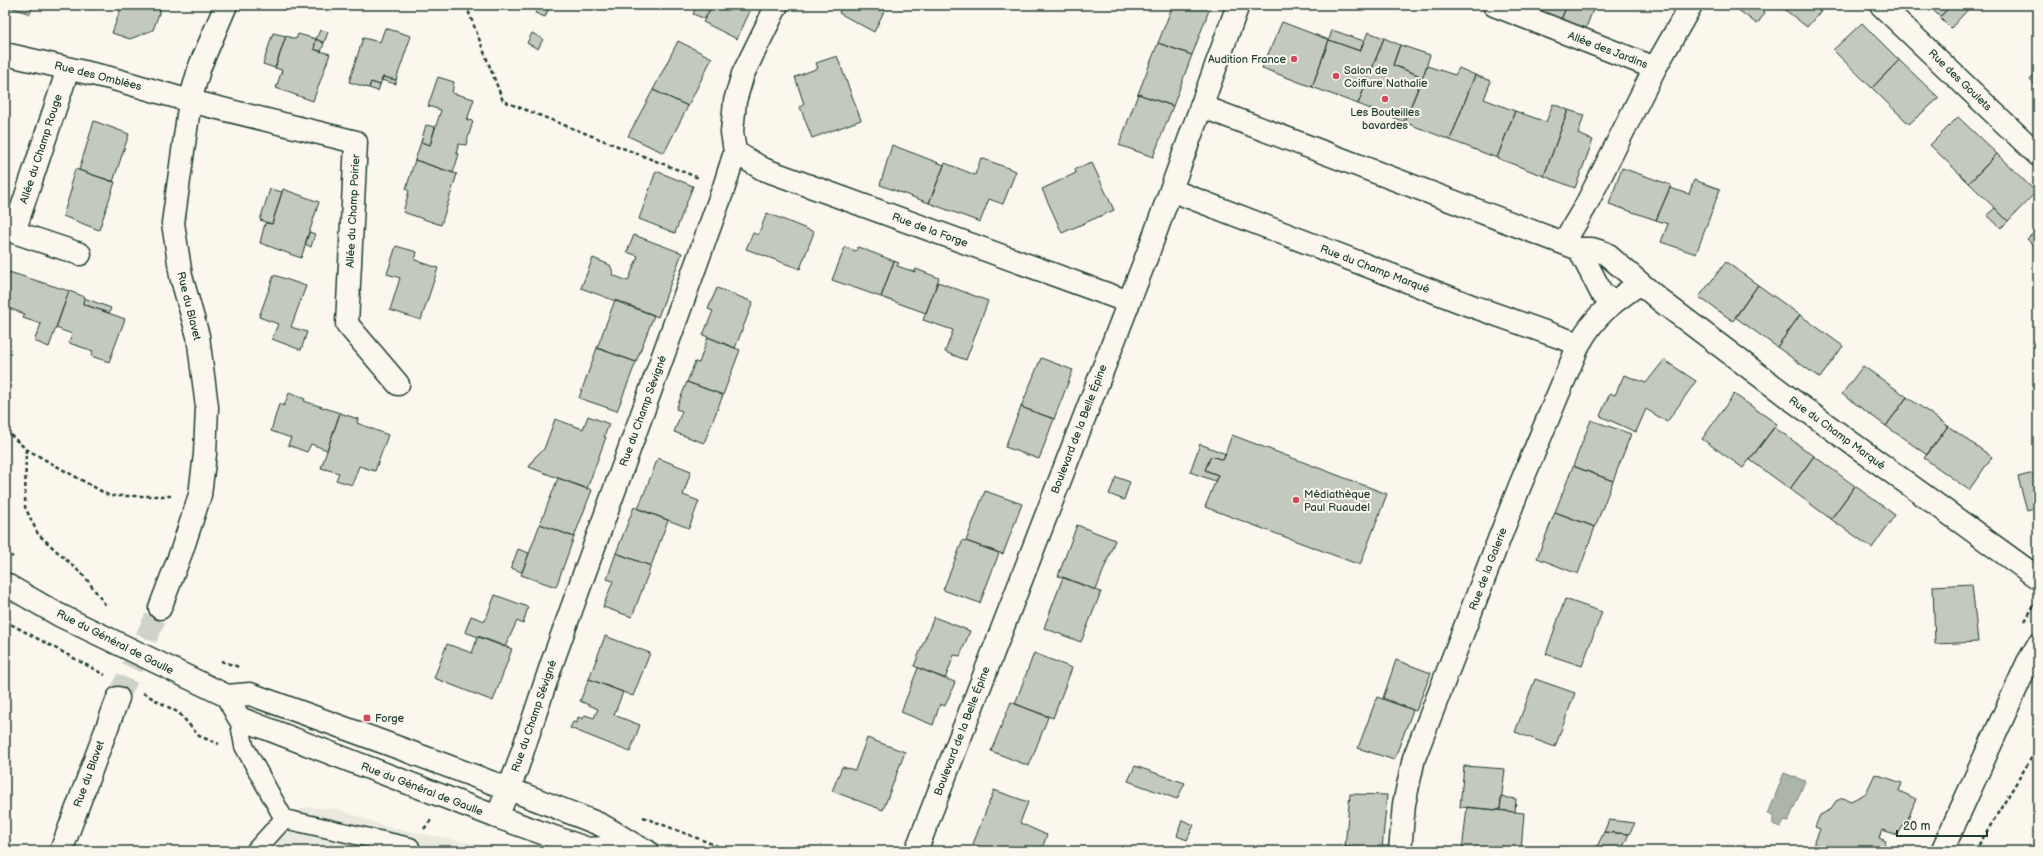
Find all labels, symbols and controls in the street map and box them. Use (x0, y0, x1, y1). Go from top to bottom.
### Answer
street label: Allée des Jardins (1566, 29, 1650, 71)
street label: Rue des Goulets (1926, 47, 1995, 114)
place label: Audition France (1208, 53, 1286, 66)
marker: Audition France (1289, 54, 1299, 64)
street label: Rue des Omblées (53, 59, 143, 93)
place label: Salon de Coiffure Nathalie (1344, 64, 1428, 90)
marker: Salon de Coiffure Nathalie (1331, 71, 1341, 81)
street label: Allée du Champ Rouge (17, 92, 65, 206)
marker: Les Bouteilles bavardes (1380, 94, 1390, 104)
place label: Les Bouteilles bavardes (1350, 106, 1420, 132)
street label: Allée du Champ Poirier (344, 153, 363, 268)
street label: Rue de la Forge (890, 210, 970, 250)
street label: Rue du Champ Marqué (1318, 242, 1432, 296)
street label: Rue du Blavet (174, 270, 204, 342)
street label: Rue du Champ Sévigné (617, 353, 669, 468)
street label: Boulevard de la Belle Épine (1047, 362, 1110, 496)
street label: Rue du Champ Marqué (1786, 394, 1888, 473)
place label: Médiathèque Paul Ruaudel (1304, 488, 1371, 514)
marker: Médiathèque Paul Ruaudel (1291, 495, 1301, 505)
street label: Rue de la Galerie (1466, 526, 1510, 612)
street label: Rue du Général de Gaulle (54, 607, 176, 677)
street label: Rue du Champ Sévigné (509, 658, 559, 774)
street label: Boulevard de la Belle Épine (930, 664, 993, 798)
place label: Forge (375, 712, 405, 725)
marker: Forge (362, 713, 372, 723)
street label: Rue du Blavet (71, 738, 107, 809)
street label: Rue du Général de Gaulle (359, 760, 485, 818)
scale bar (1897, 812, 1987, 838)
text: 20 m (1903, 819, 1930, 834)

